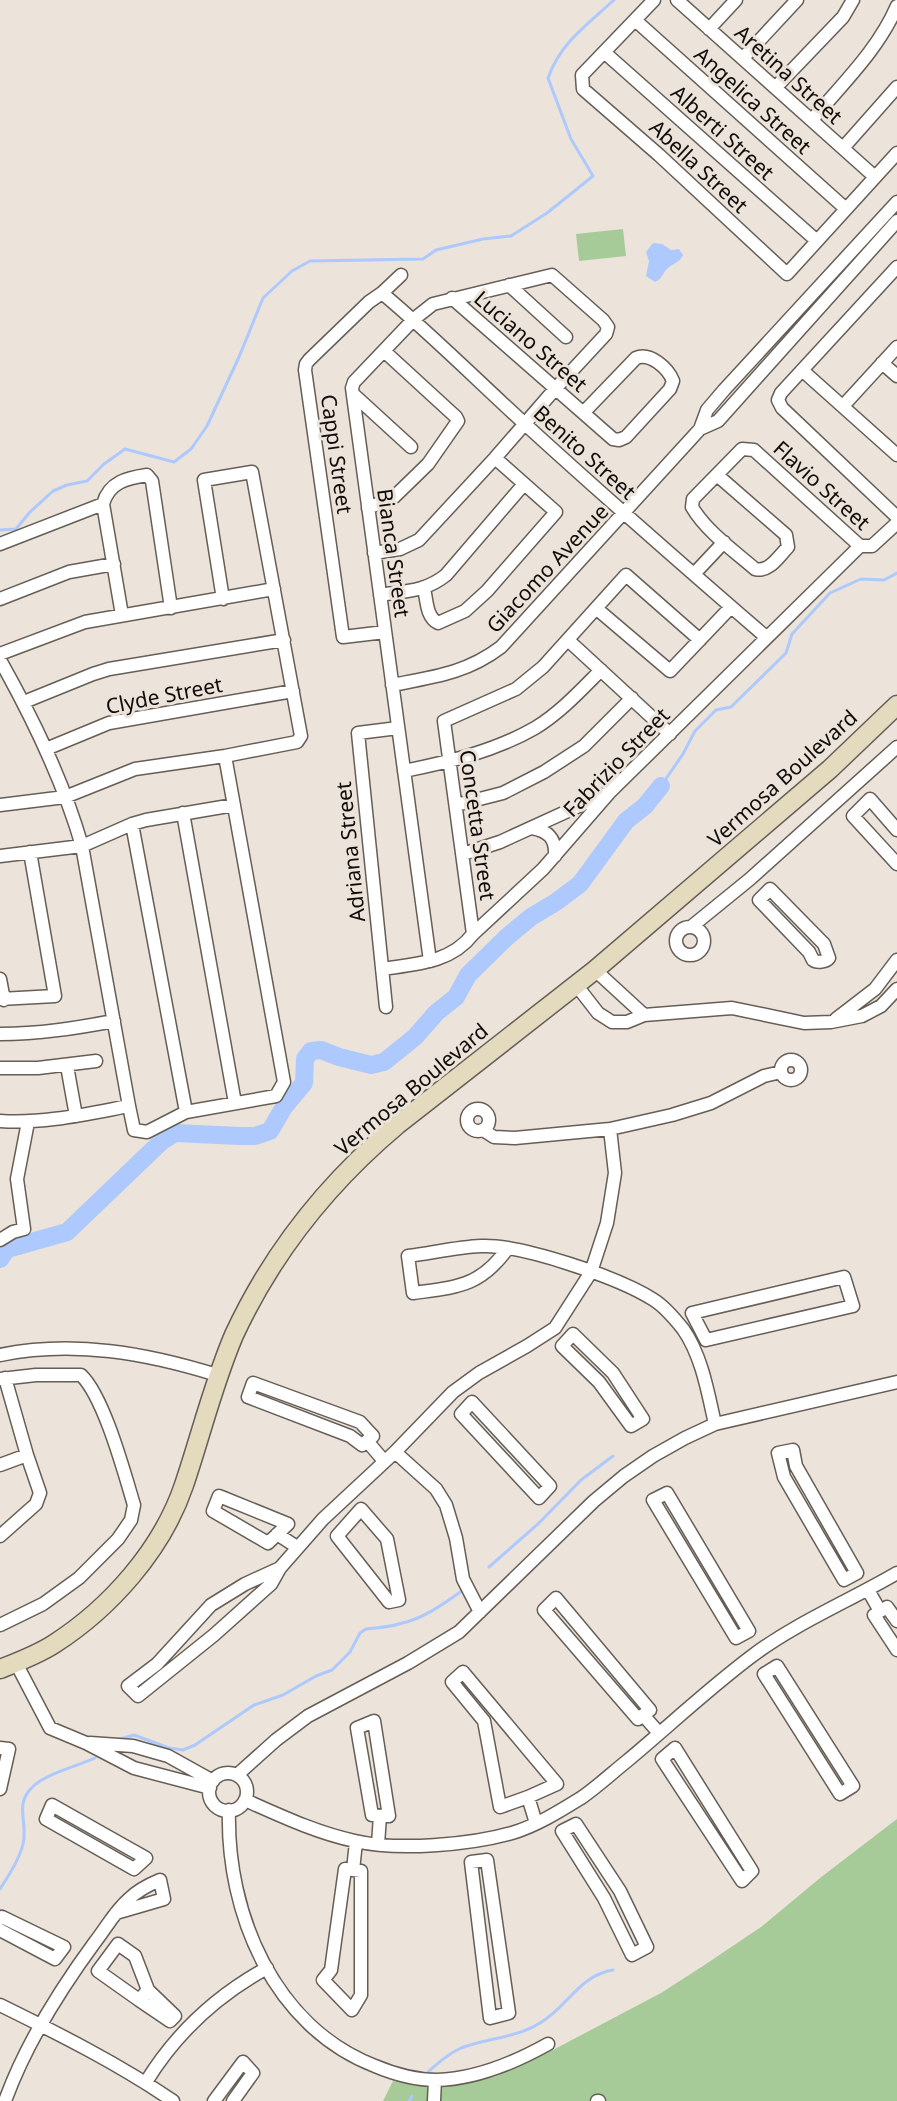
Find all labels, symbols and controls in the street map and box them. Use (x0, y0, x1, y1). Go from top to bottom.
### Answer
street label: Aretina Street (729, 18, 849, 130)
street label: Angelica Street (689, 40, 818, 160)
street label: Alberti Street (666, 78, 781, 186)
street label: Abella Street (644, 113, 755, 219)
street label: Luciano Street (469, 284, 594, 398)
street label: Cappi Street (315, 392, 359, 516)
street label: Benito Street (528, 399, 642, 506)
street label: Flavio Street (768, 434, 877, 536)
street label: Bianca Street (371, 487, 417, 620)
street label: Giacomo Avenue (480, 497, 614, 639)
street label: Clyde Street (103, 670, 225, 720)
street label: Fabrizio Street (557, 701, 676, 823)
street label: Vermosa Boulevard (701, 703, 863, 853)
street label: Concetta Street (454, 748, 502, 903)
street label: Adriana Street (329, 780, 371, 924)
street label: Vermosa Boulevard (328, 1017, 494, 1161)

